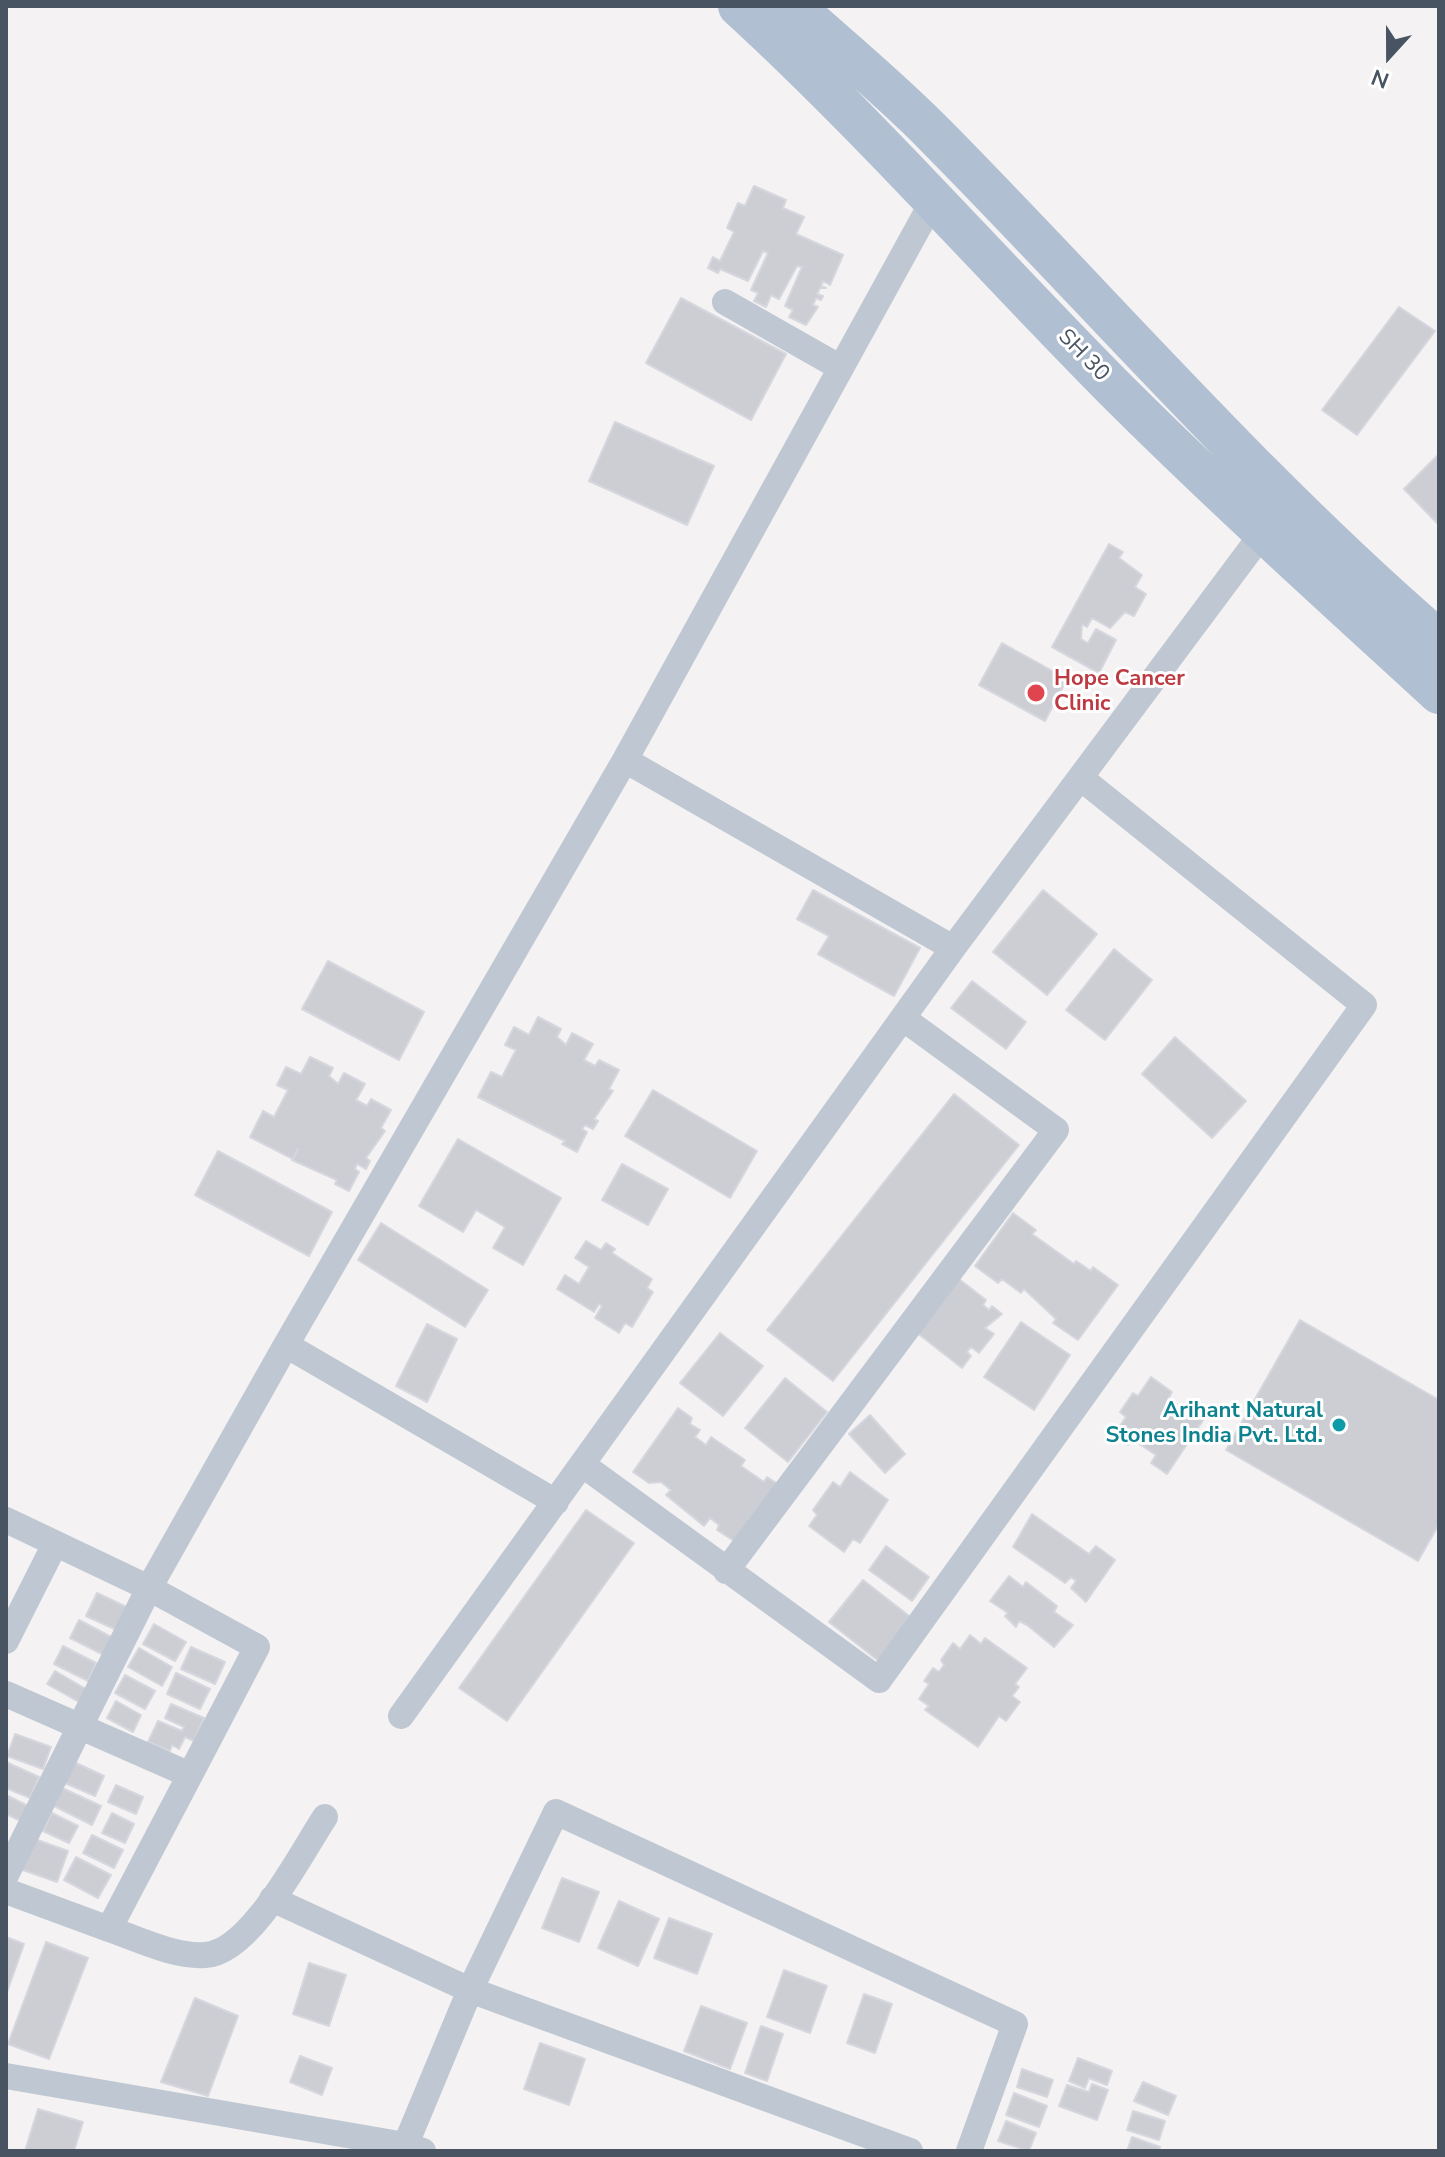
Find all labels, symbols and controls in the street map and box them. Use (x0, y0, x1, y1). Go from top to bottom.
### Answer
north arrow (1349, 16, 1429, 96)
text: N (1367, 61, 1393, 95)
street label: SH 30 (1052, 324, 1114, 388)
place label: Hope Cancer Clinic (1054, 667, 1185, 718)
marker: Hope Cancer Clinic (1025, 682, 1047, 704)
place label: Arihant Natural Stones India Pvt. Ltd. (1106, 1399, 1323, 1450)
marker: Arihant Natural Stones India Pvt. Ltd. (1330, 1416, 1348, 1434)

